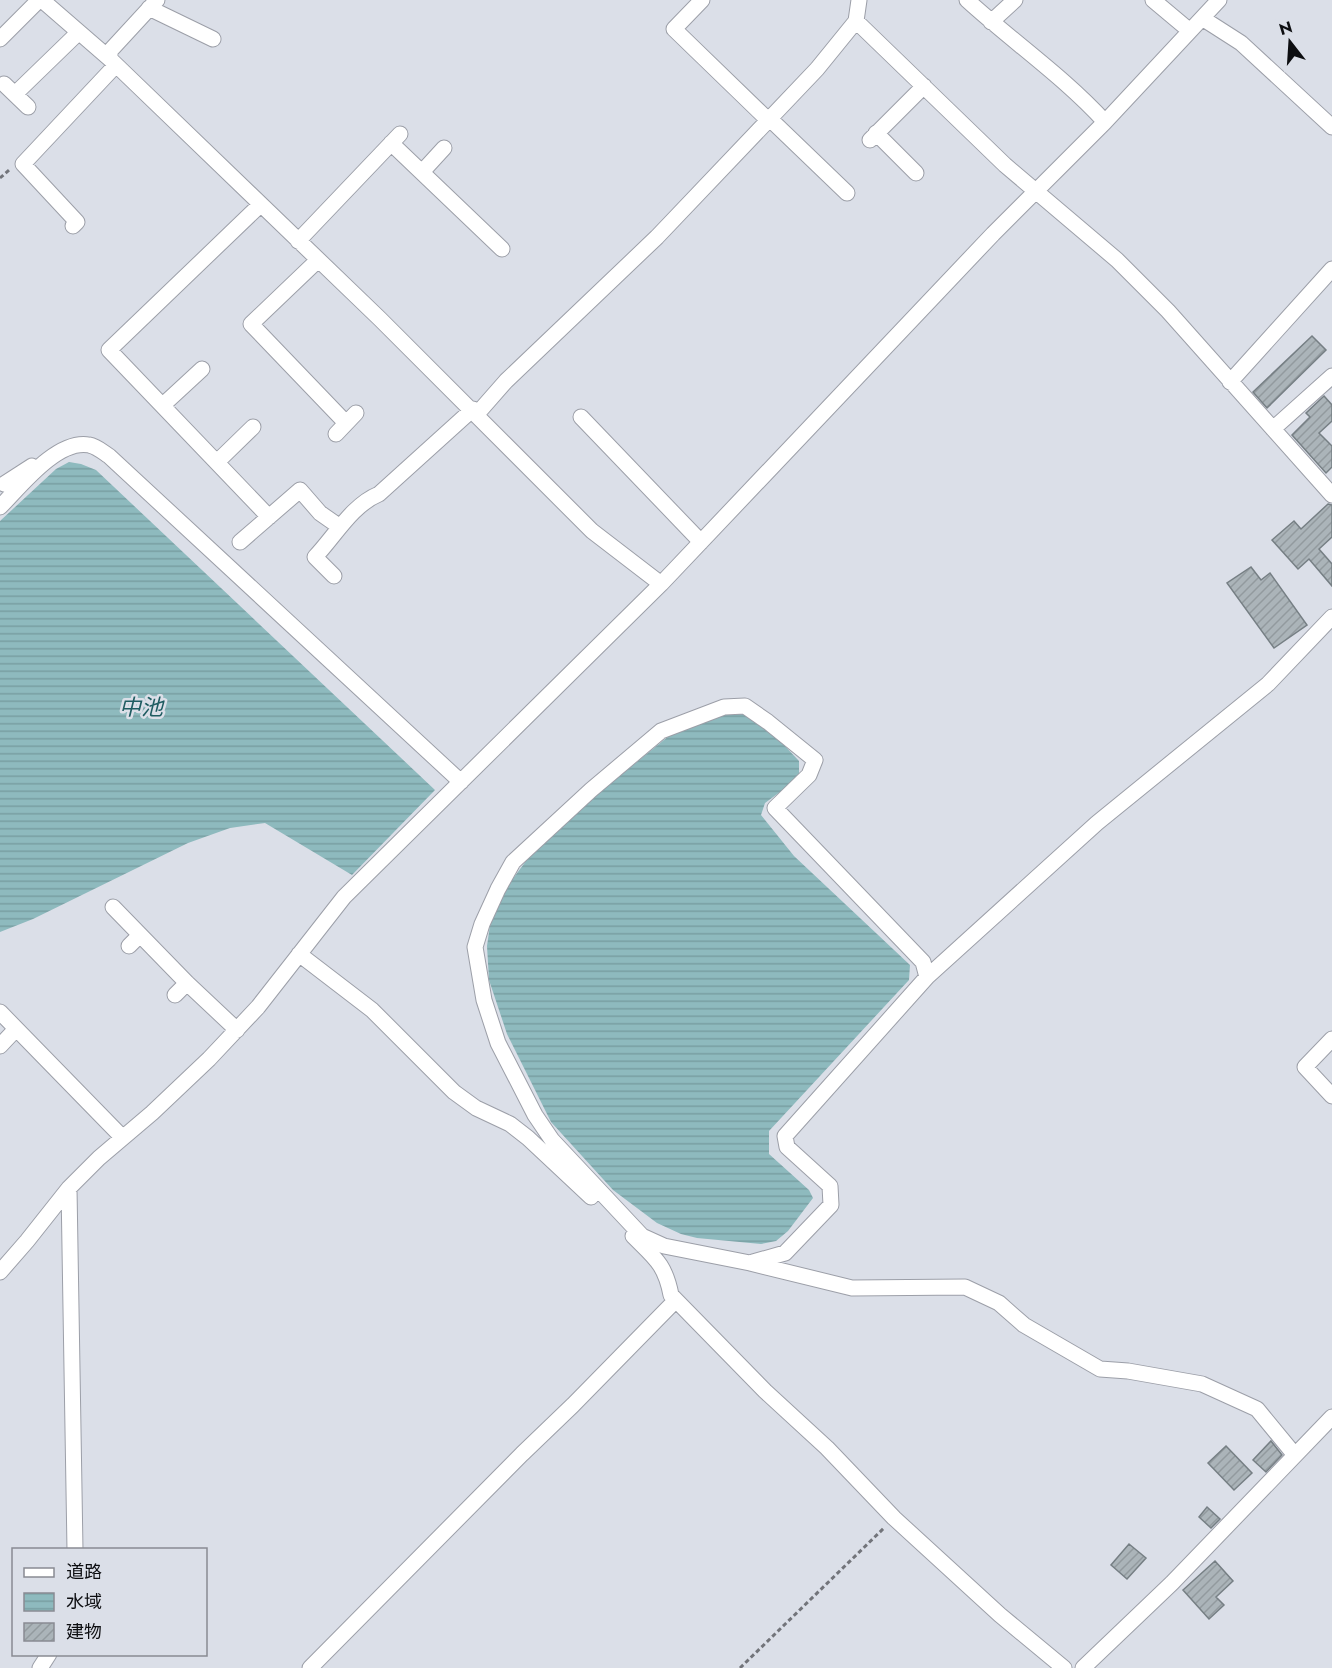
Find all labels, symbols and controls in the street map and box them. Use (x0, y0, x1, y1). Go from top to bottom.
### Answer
north arrow (1260, 12, 1320, 72)
text: N (1276, 15, 1295, 41)
water label: 中池 (119, 691, 165, 723)
legend (12, 1548, 207, 1656)
text: 道路 (66, 1559, 102, 1585)
text: 水域 (66, 1589, 102, 1615)
text: 建物 (66, 1619, 102, 1645)

